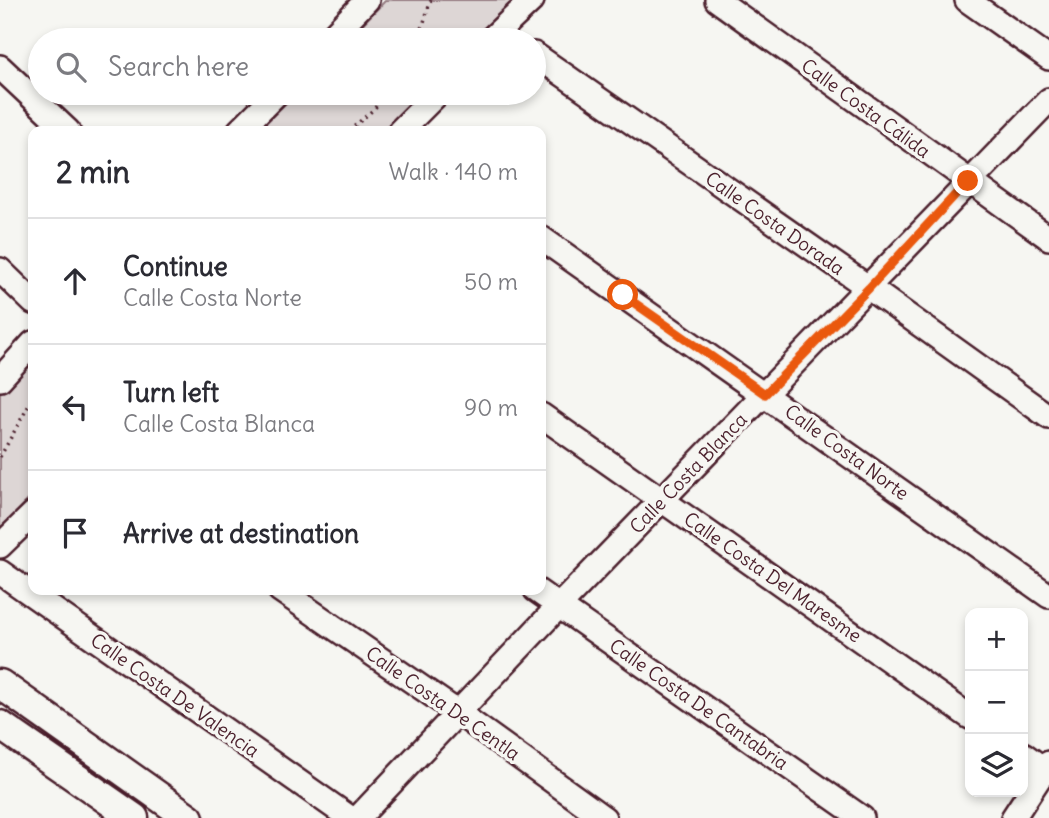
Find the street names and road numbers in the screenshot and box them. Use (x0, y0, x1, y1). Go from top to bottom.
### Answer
street label: Calle Costa Cálida (797, 53, 935, 163)
street label: Calle Costa Dorada (701, 166, 849, 280)
street label: Calle Costa Norte (780, 399, 914, 505)
street label: Calle Costa Blanca (624, 407, 752, 538)
street label: Calle Costa Del Maresme (679, 507, 867, 647)
street label: Calle Costa De Valencia (86, 628, 264, 762)
street label: Calle Costa De Cantabria (605, 633, 793, 775)
street label: Calle Costa De Centla (361, 641, 525, 765)

